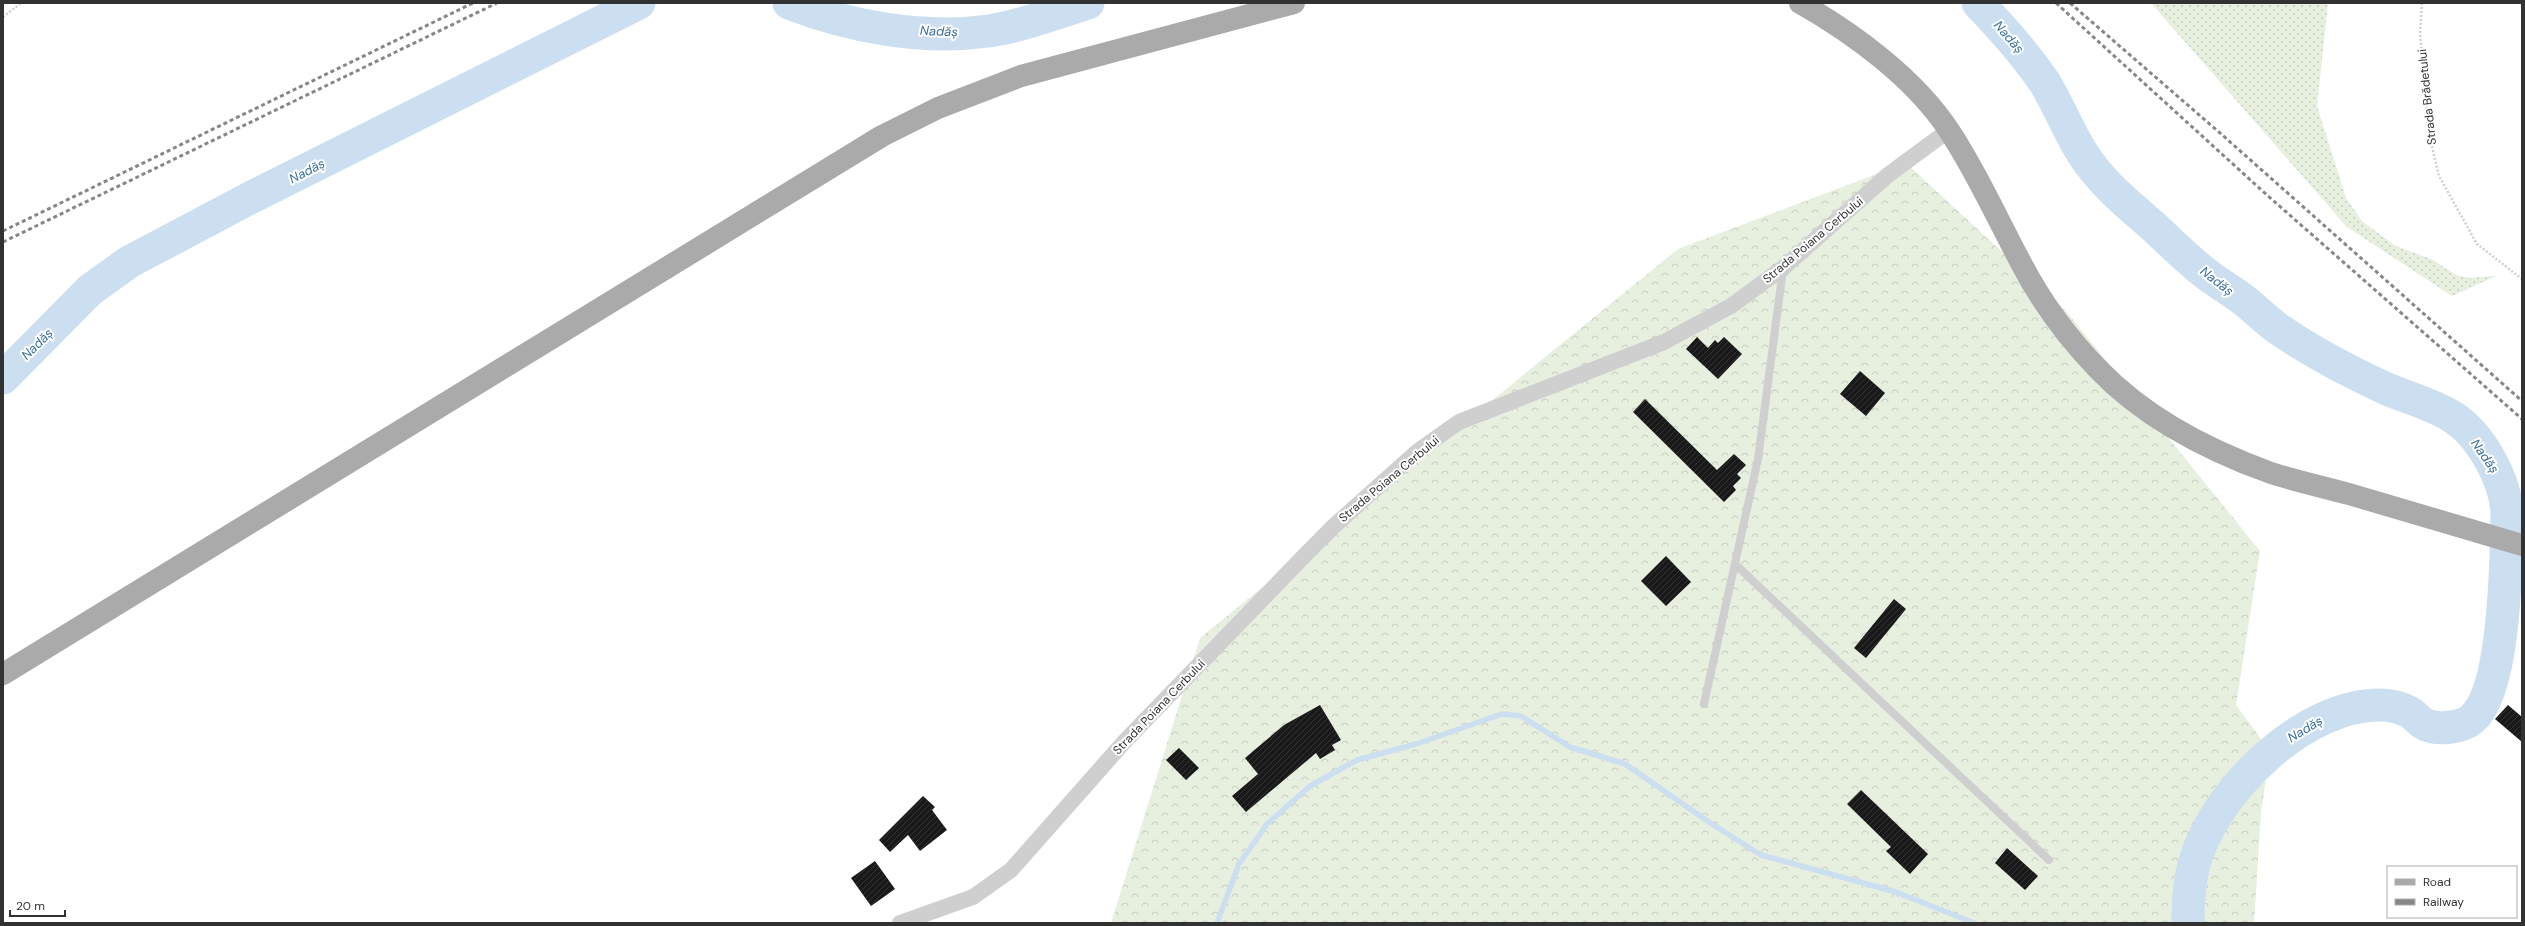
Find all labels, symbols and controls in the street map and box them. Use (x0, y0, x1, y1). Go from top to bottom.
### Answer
water label: Nadăș (1990, 17, 2028, 57)
water label: Nadăș (920, 22, 958, 40)
street label: Strada Brădetului (2414, 48, 2440, 146)
water label: Nadăș (286, 155, 328, 187)
street label: Strada Poiana Cerbului (1759, 193, 1867, 287)
water label: Nadăș (2197, 263, 2237, 299)
water label: Nadăș (18, 325, 56, 363)
street label: Strada Poiana Cerbului (1335, 432, 1443, 526)
water label: Nadăș (2467, 436, 2503, 476)
street label: Strada Poiana Cerbului (1109, 656, 1209, 758)
water label: Nadăș (2284, 712, 2326, 746)
legend (2387, 866, 2517, 918)
text: Road (2423, 874, 2451, 890)
scale bar (10, 892, 65, 918)
text: Railway (2423, 894, 2464, 910)
text: 20 m (16, 898, 45, 914)

